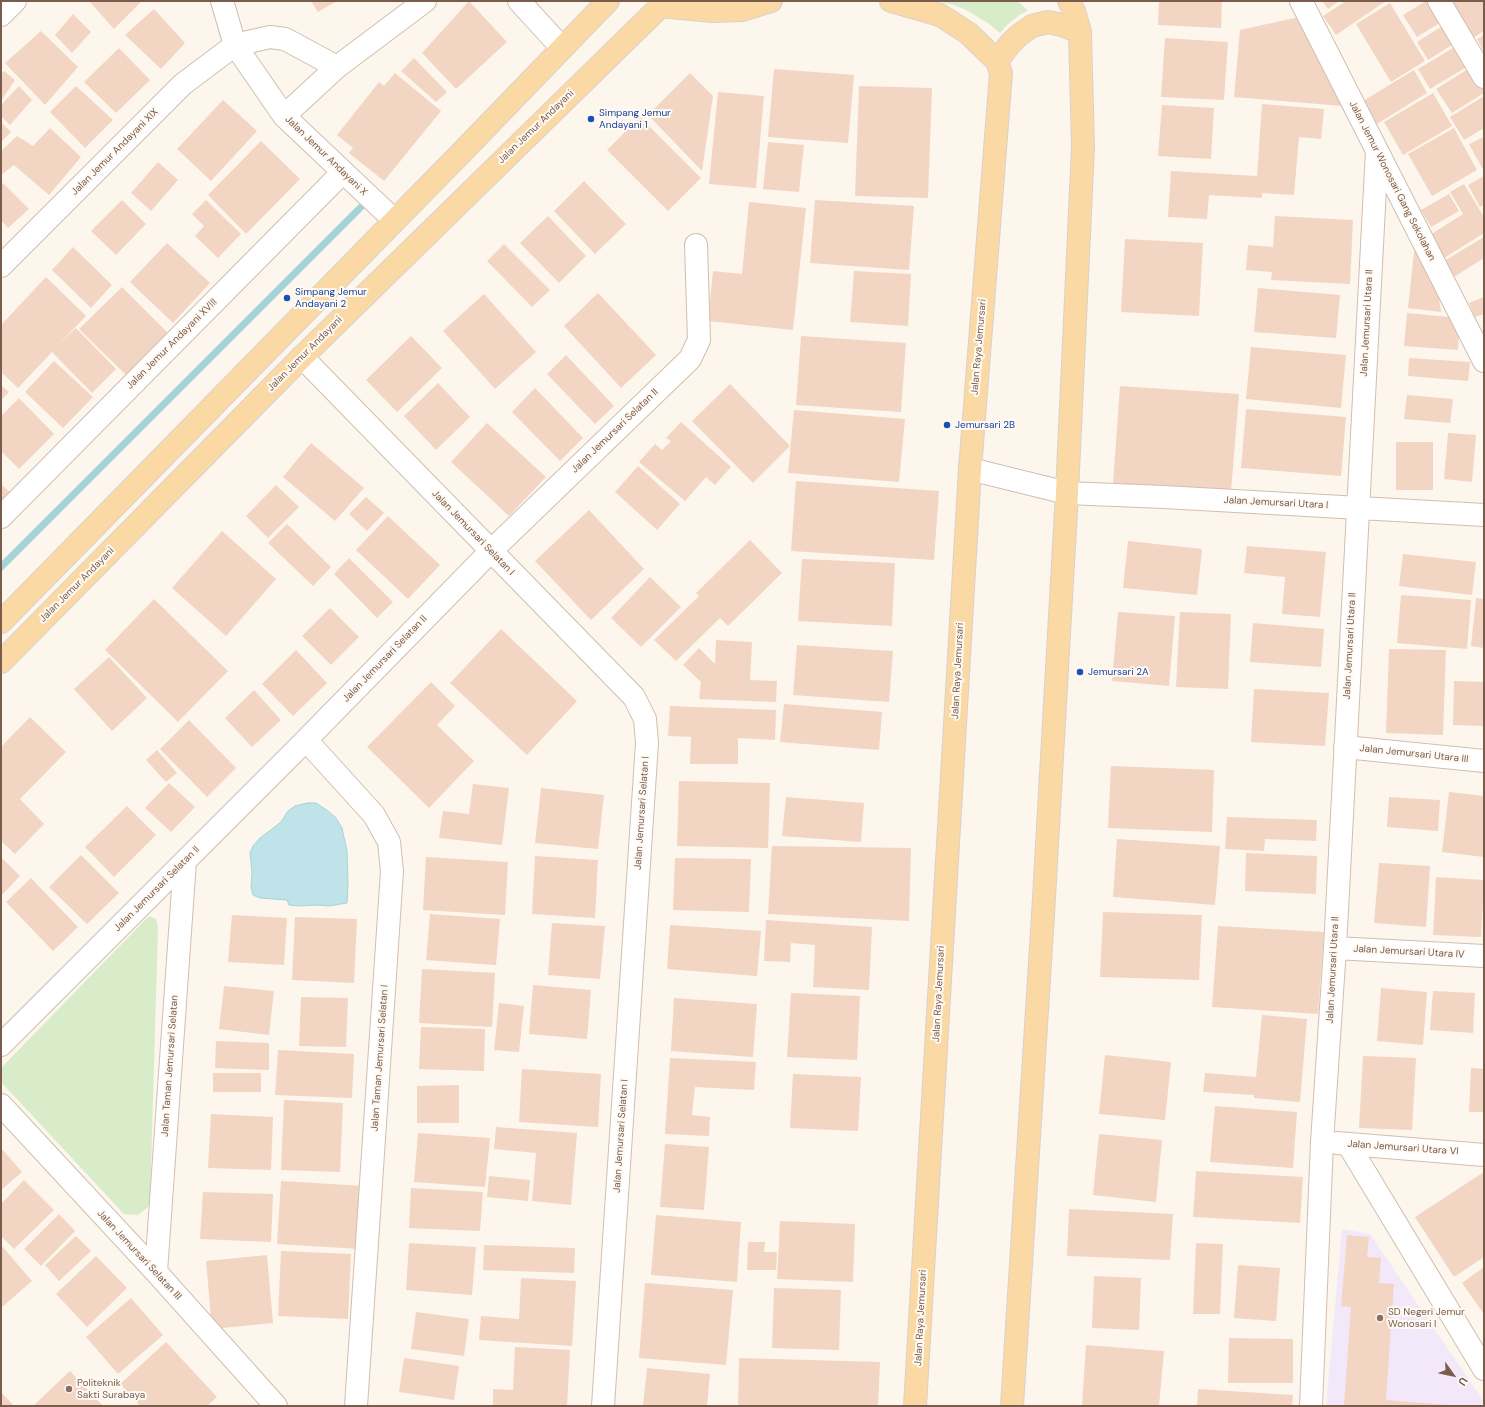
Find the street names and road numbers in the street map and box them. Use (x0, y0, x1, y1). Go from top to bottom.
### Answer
street label: Jalan Jemur Andayani (496, 88, 576, 166)
street label: Jalan Jemur Wonosari Gang Sekolahan (1346, 99, 1438, 263)
street label: Jalan Jemur Andayani XIX (69, 106, 161, 198)
street label: Jalan Jemur Andayani X (282, 114, 370, 198)
street label: Jalan Jemursari Utara II (1358, 269, 1376, 377)
street label: Jalan Jemur Andayani XVIII (124, 296, 220, 392)
street label: Jalan Raya Jemursari (969, 298, 989, 396)
street label: Jalan Jemur Andayani (265, 314, 345, 394)
street label: Jalan Jemursari Selatan II (569, 386, 661, 476)
street label: Jalan Jemursari Selatan I (429, 488, 517, 578)
street label: Jalan Jemursari Utara I (1223, 494, 1329, 512)
street label: Jalan Jemur Andayani (37, 545, 117, 625)
street label: Jalan Jemursari Utara II (1341, 592, 1359, 700)
street label: Jalan Jemursari Selatan II (340, 613, 430, 705)
street label: Jalan Raya Jemursari (949, 622, 967, 720)
street label: Jalan Jemursari Utara III (1359, 742, 1469, 766)
street label: Jalan Jemursari Selatan I (632, 756, 652, 870)
street label: Jalan Jemursari Selatan II (112, 844, 202, 934)
street label: Jalan Jemursari Utara II (1324, 916, 1342, 1024)
street label: Jalan Jemursari Utara IV (1353, 943, 1465, 961)
street label: Jalan Raya Jemursari (930, 945, 948, 1043)
street label: Jalan Taman Jemursari Selatan I (369, 984, 391, 1132)
street label: Jalan Taman Jemursari Selatan (159, 995, 181, 1137)
street label: Jalan Jemursari Selatan I (611, 1079, 631, 1193)
street label: Jalan Jemursari Utara VI (1347, 1138, 1459, 1158)
street label: Jalan Jemursari Selatan III (94, 1208, 184, 1302)
street label: Jalan Raya Jemursari (912, 1269, 930, 1367)

